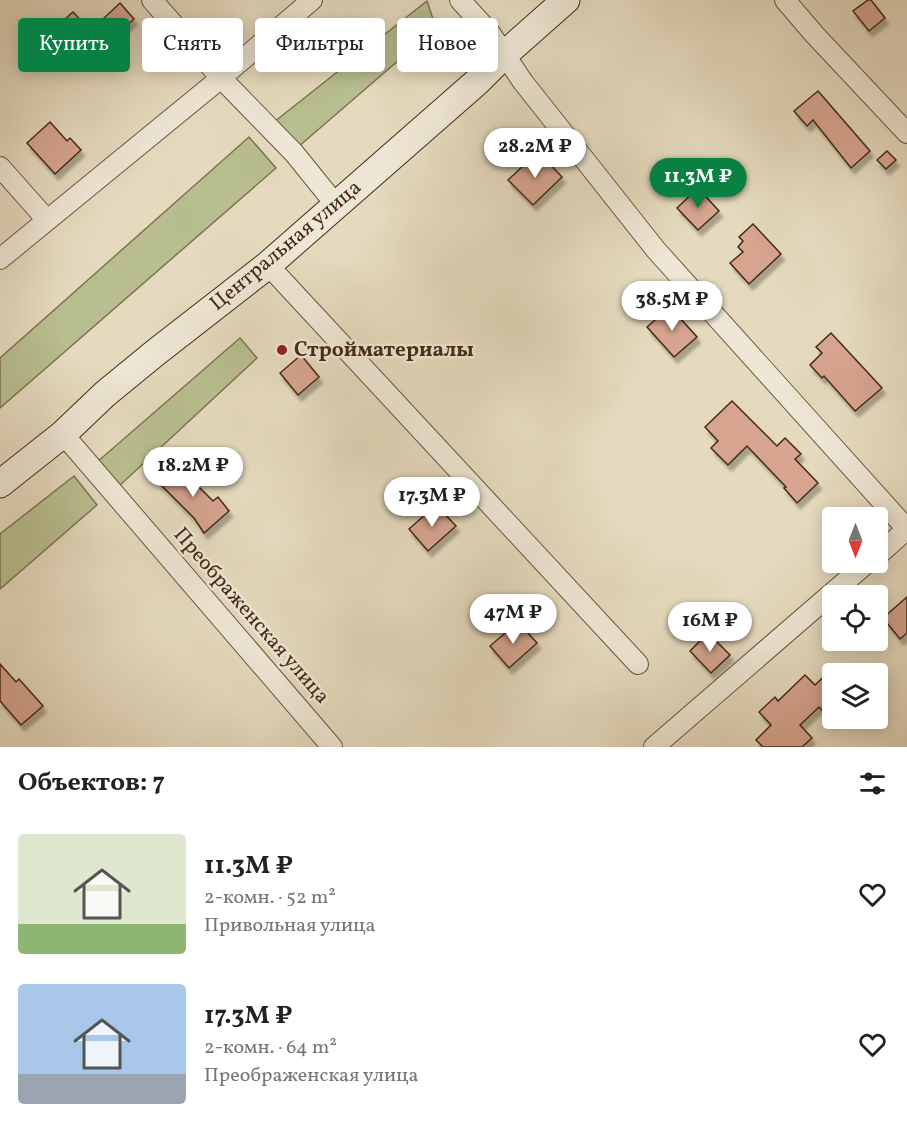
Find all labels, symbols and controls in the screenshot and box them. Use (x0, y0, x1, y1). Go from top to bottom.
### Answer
chip: Купить (18, 18, 130, 72)
chip: Снять (142, 18, 243, 72)
chip: Фильтры (255, 18, 385, 72)
chip: Новое (397, 18, 498, 72)
pin: 28.2M ₽ (480, 128, 590, 179)
text: 28.2M ₽ (498, 133, 572, 161)
pin: 11.3M ₽ (643, 158, 753, 209)
text: 11.3M ₽ (664, 163, 732, 191)
street label: Центральная улица (204, 174, 368, 318)
pin: 38.5M ₽ (617, 281, 727, 332)
text: 38.5M ₽ (636, 286, 708, 314)
place label: Стройматериалы (294, 336, 474, 365)
marker: Стройматериалы (275, 343, 289, 357)
pin: 18.2M ₽ (138, 447, 248, 498)
text: 18.2M ₽ (157, 452, 229, 480)
pin: 17.3M ₽ (377, 477, 487, 528)
text: 17.3M ₽ (398, 482, 466, 510)
north arrow (822, 507, 888, 573)
map controls (822, 507, 888, 729)
street label: Преображенская улица (166, 521, 336, 711)
button: locate (822, 585, 888, 651)
pin: 47M ₽ (471, 594, 555, 645)
text: 47M ₽ (484, 599, 542, 627)
pin: 16M ₽ (668, 602, 752, 653)
text: 16M ₽ (682, 607, 738, 635)
button: layers (822, 663, 888, 729)
text: Объектов: 7 (18, 765, 165, 801)
icon: filters (856, 767, 889, 800)
text: 11.3M ₽ (204, 848, 293, 884)
icon: home (66, 858, 138, 930)
icon: heart (856, 878, 889, 911)
text: 2-комн. · 52 m² (204, 884, 336, 912)
text: Привольная улица (204, 912, 376, 940)
text: 17.3M ₽ (204, 998, 293, 1034)
icon: home (66, 1008, 138, 1080)
icon: heart (856, 1028, 889, 1061)
text: 2-комн. · 64 m² (204, 1034, 337, 1062)
text: Преображенская улица (204, 1062, 419, 1090)

